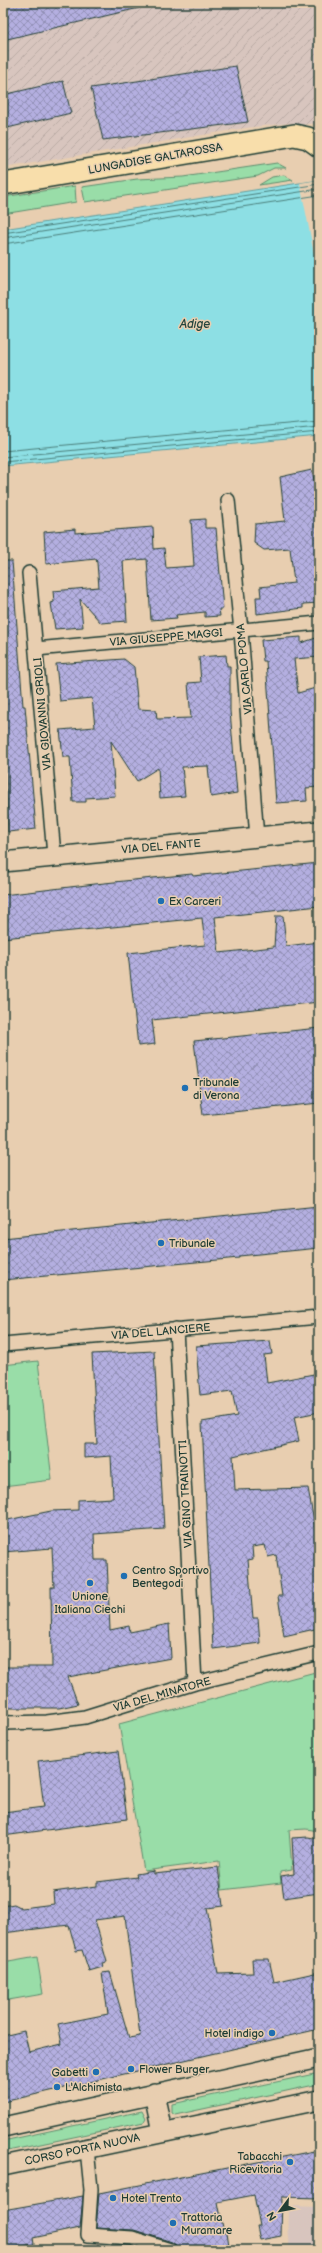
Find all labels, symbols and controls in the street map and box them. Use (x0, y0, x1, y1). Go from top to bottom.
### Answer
street label: LUNGADIGE GALTAROSSA (87, 140, 223, 177)
water label: Adige (179, 317, 210, 332)
street label: VIA CARLO POMA (234, 623, 255, 715)
street label: VIA GIUSEPPE MAGGI (109, 626, 224, 649)
street label: VIA GIOVANNI GRIOLI (31, 657, 54, 771)
street label: VIA DEL FANTE (121, 837, 201, 856)
place label: Ex Carceri (169, 895, 221, 908)
marker: Ex Carceri (156, 896, 166, 906)
place label: Tribunale di Verona (193, 1076, 240, 1102)
marker: Tribunale di Verona (180, 1083, 190, 1093)
place label: Tribunale (169, 1237, 216, 1250)
marker: Tribunale (156, 1238, 166, 1248)
street label: VIA DEL LANCIERE (111, 1321, 211, 1342)
street label: VIA GINO TRAINOTTI (176, 1439, 195, 1548)
place label: Centro Sportivo Bentegodi (132, 1564, 209, 1590)
marker: Centro Sportivo Bentegodi (119, 1571, 129, 1581)
marker: Unione Italiana Ciechi (85, 1578, 95, 1588)
place label: Unione Italiana Ciechi (55, 1590, 125, 1616)
street label: VIA DEL MINATORE (112, 1674, 212, 1715)
place label: Hotel indigo (205, 2027, 264, 2040)
marker: Hotel indigo (267, 2028, 277, 2038)
place label: Flower Burger (139, 2063, 210, 2076)
marker: Flower Burger (126, 2064, 136, 2074)
place label: Gabetti (51, 2066, 88, 2079)
marker: Gabetti (91, 2067, 101, 2077)
place label: L'Alchimista (65, 2081, 122, 2094)
marker: L'Alchimista (52, 2082, 62, 2092)
street label: CORSO PORTA NUOVA (23, 2131, 141, 2168)
place label: Tabacchi Ricevitoria (229, 2150, 282, 2176)
marker: Tabacchi Ricevitoria (285, 2157, 295, 2167)
north arrow (260, 2191, 300, 2231)
place label: Hotel Trento (121, 2192, 182, 2205)
marker: Hotel Trento (108, 2193, 118, 2203)
text: N (264, 2209, 280, 2223)
place label: Trattoria Muramare (181, 2211, 233, 2237)
marker: Trattoria Muramare (168, 2218, 178, 2228)

